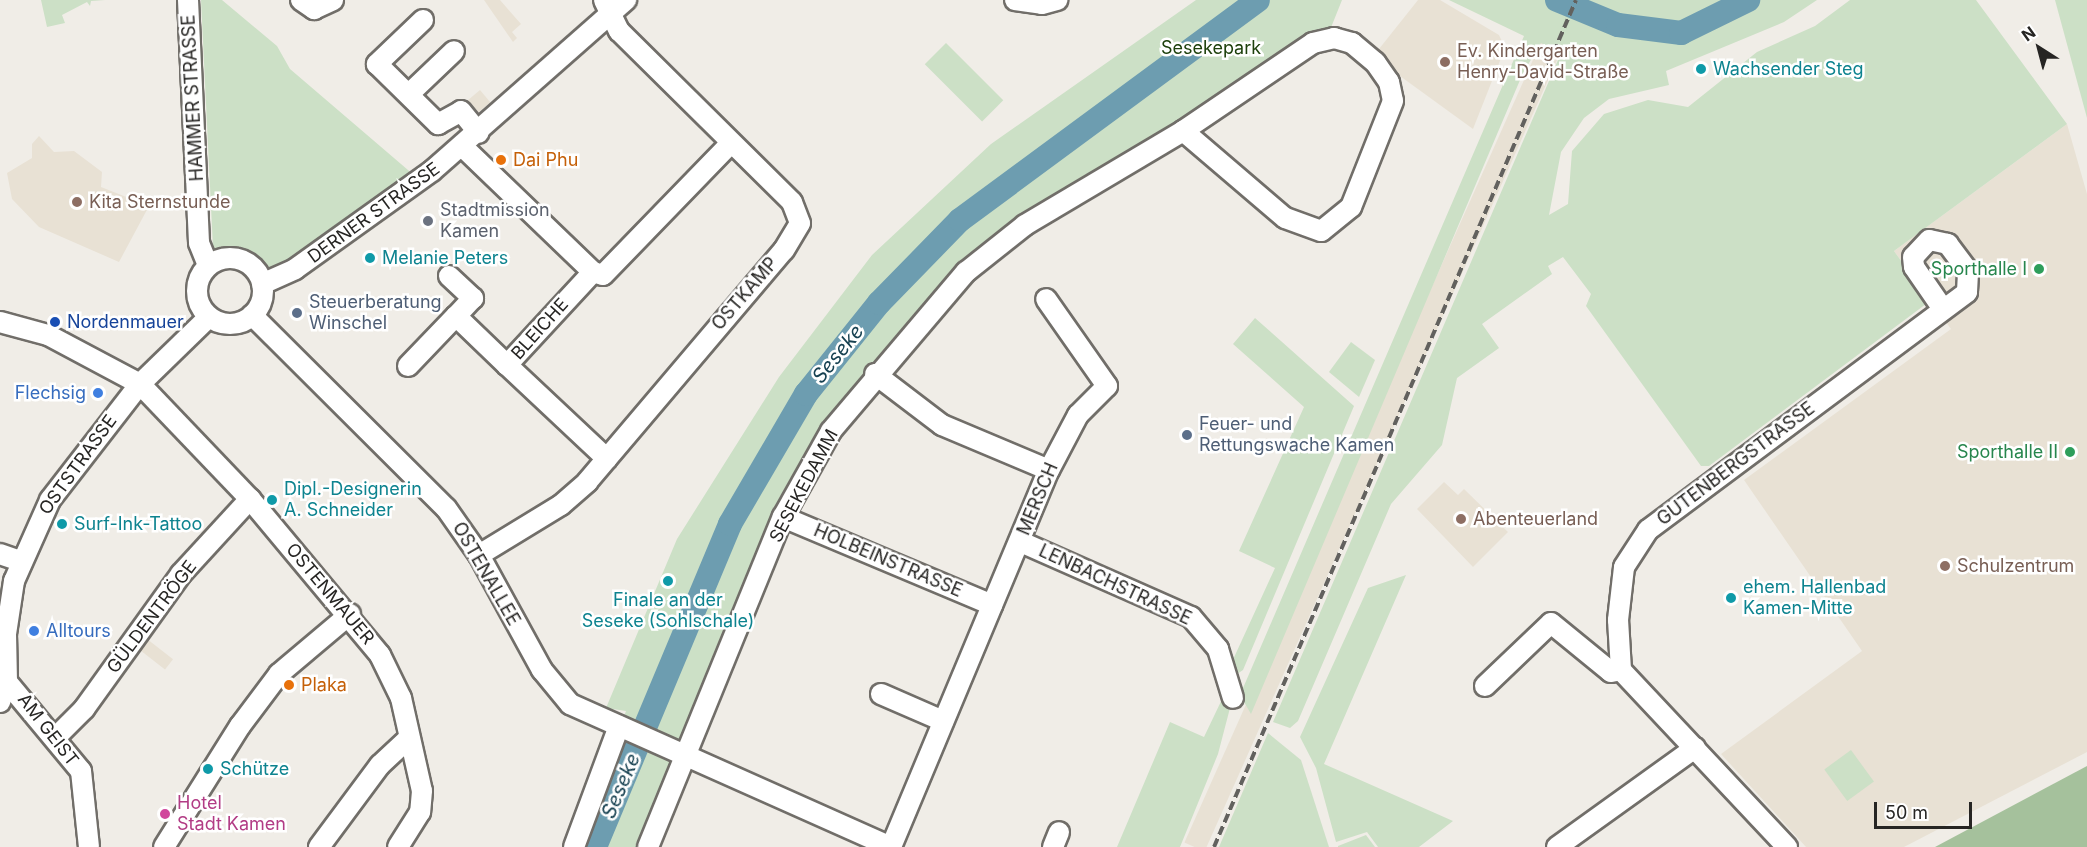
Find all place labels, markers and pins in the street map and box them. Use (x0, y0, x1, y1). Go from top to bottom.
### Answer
place label: Ev. Kindergarten Henry-David-Straße (1457, 41, 1629, 84)
marker: Ev. Kindergarten Henry-David-Straße (1438, 55, 1452, 69)
place label: Wachsender Steg (1713, 58, 1864, 80)
marker: Wachsender Steg (1694, 62, 1708, 76)
place label: Dai Phu (513, 149, 578, 171)
marker: Dai Phu (494, 153, 508, 167)
place label: Kita Sternstunde (89, 191, 231, 213)
marker: Kita Sternstunde (70, 195, 84, 209)
place label: Stadtmission Kamen (440, 200, 550, 242)
marker: Stadtmission Kamen (421, 214, 435, 228)
place label: Melanie Peters (382, 247, 508, 269)
marker: Melanie Peters (363, 251, 377, 265)
place label: Sporthalle I (1931, 258, 2027, 280)
marker: Sporthalle I (2032, 262, 2046, 276)
place label: Steuerberatung Winschel (309, 292, 442, 334)
marker: Steuerberatung Winschel (290, 306, 304, 320)
place label: Nordenmauer (67, 311, 184, 333)
marker: Nordenmauer (48, 315, 62, 329)
place label: Flechsig (15, 382, 86, 404)
marker: Flechsig (91, 386, 105, 400)
place label: Feuer- und Rettungswache Kamen (1199, 414, 1394, 456)
marker: Feuer- und Rettungswache Kamen (1180, 428, 1194, 442)
place label: Sporthalle II (1957, 441, 2058, 463)
marker: Sporthalle II (2063, 445, 2077, 459)
place label: Dipl.-Designerin A. Schneider (284, 479, 422, 522)
marker: Dipl.-Designerin A. Schneider (265, 493, 279, 507)
place label: Abenteuerland (1473, 508, 1598, 530)
marker: Abenteuerland (1454, 512, 1468, 526)
place label: Surf-Ink-Tattoo (74, 513, 202, 535)
marker: Surf-Ink-Tattoo (55, 517, 69, 531)
place label: Schulzentrum (1957, 555, 2074, 577)
marker: Schulzentrum (1938, 559, 1952, 573)
marker: Finale an der Seseke (Sohlschale) (661, 574, 675, 588)
place label: ehem. Hallenbad Kamen-Mitte (1743, 577, 1886, 620)
place label: Finale an der Seseke (Sohlschale) (582, 590, 754, 632)
marker: ehem. Hallenbad Kamen-Mitte (1724, 591, 1738, 605)
place label: Alltours (46, 620, 111, 642)
marker: Alltours (27, 624, 41, 638)
place label: Plaka (301, 674, 347, 696)
marker: Plaka (282, 678, 296, 692)
place label: Schütze (220, 758, 289, 780)
marker: Schütze (201, 762, 215, 776)
place label: Hotel Stadt Kamen (177, 793, 286, 836)
marker: Hotel Stadt Kamen (158, 807, 172, 821)

